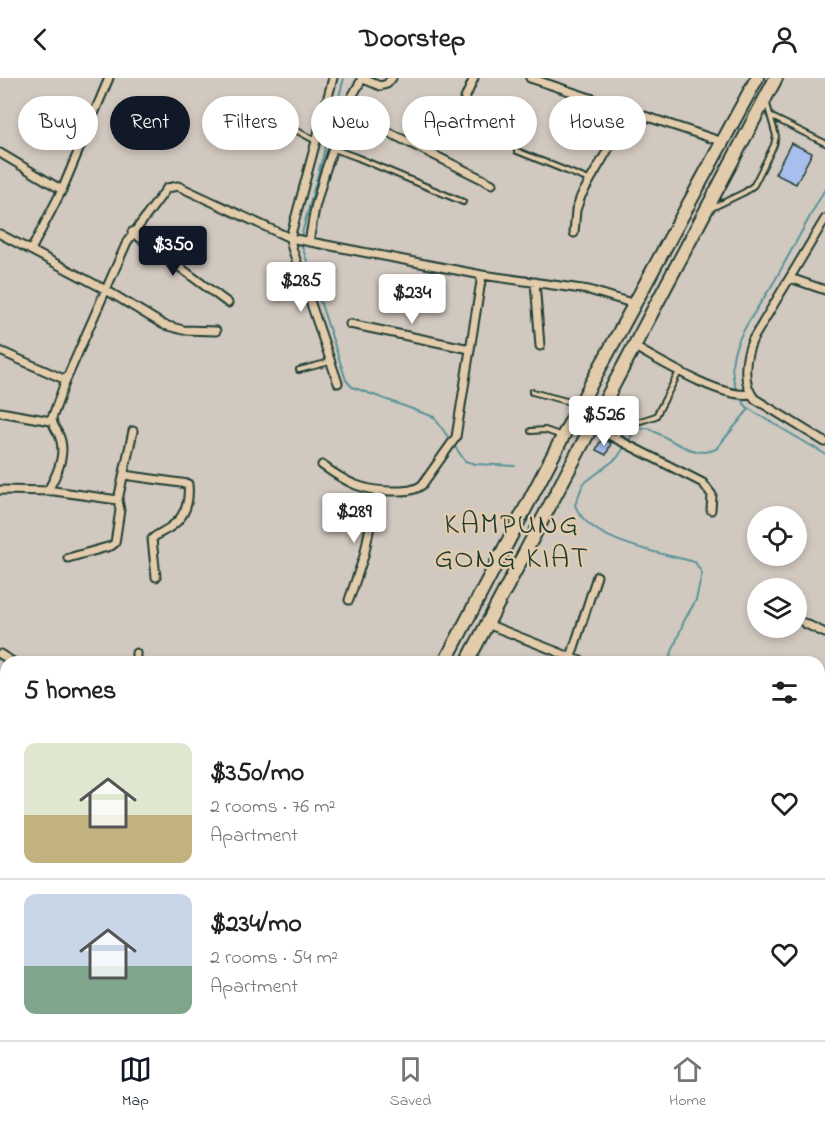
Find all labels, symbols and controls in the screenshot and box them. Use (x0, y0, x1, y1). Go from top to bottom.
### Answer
text: Doorstep (360, 20, 465, 59)
icon: back (24, 23, 57, 56)
icon: person (768, 23, 801, 56)
chip: Buy (18, 96, 98, 150)
chip: Rent (110, 96, 190, 150)
chip: Filters (202, 96, 299, 150)
chip: New (311, 96, 390, 150)
chip: Apartment (402, 96, 537, 150)
chip: House (549, 96, 646, 150)
pin: $350 (137, 226, 209, 277)
text: $350 (153, 231, 193, 260)
pin: $285 (265, 262, 337, 313)
text: $285 (281, 267, 321, 296)
pin: $234 (376, 274, 448, 325)
text: $234 (393, 279, 431, 308)
pin: $526 (568, 396, 640, 447)
text: $526 (583, 401, 625, 430)
pin: $289 (318, 493, 390, 544)
text: $289 (336, 498, 372, 527)
district label: KAMPUNG GONG KIAT (435, 504, 589, 582)
map controls (747, 506, 807, 638)
button: locate (747, 506, 807, 566)
button: layers (747, 578, 807, 638)
text: 5 homes (24, 673, 116, 711)
icon: filters (768, 676, 801, 709)
text: $350/mo (210, 755, 304, 793)
icon: home (72, 767, 144, 839)
icon: heart (768, 787, 801, 820)
text: 2 rooms · 76 m² (210, 793, 335, 822)
text: Apartment (210, 822, 298, 851)
text: $234/mo (210, 906, 302, 944)
icon: home (72, 918, 144, 990)
icon: heart (768, 938, 801, 971)
text: 2 rooms · 54 m² (210, 944, 338, 973)
text: Apartment (210, 973, 298, 1002)
tab: Map (119, 1053, 152, 1113)
tab: Saved (390, 1053, 431, 1113)
tab: Home (669, 1053, 706, 1113)

